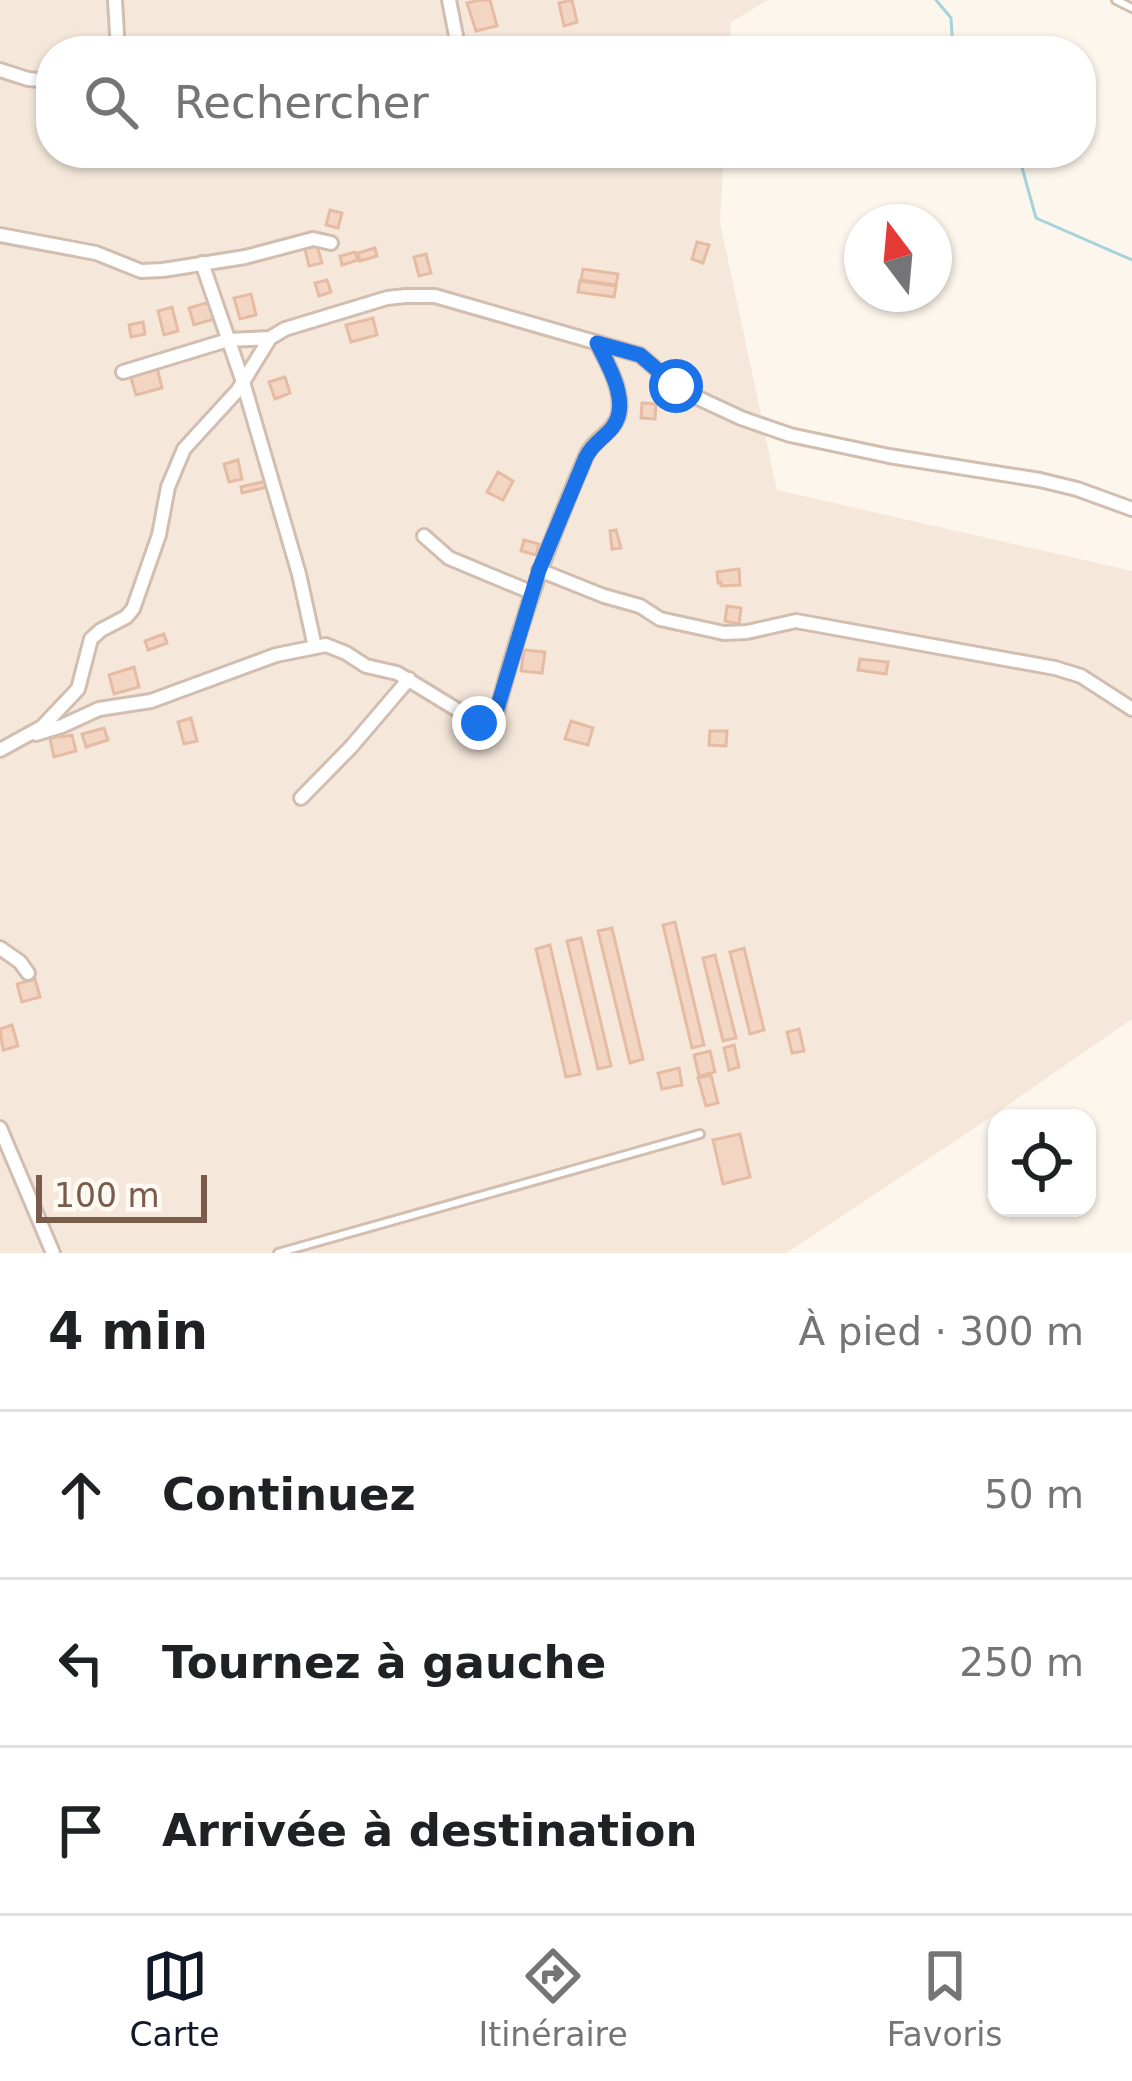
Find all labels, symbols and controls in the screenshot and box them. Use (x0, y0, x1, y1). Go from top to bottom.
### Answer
search box (36, 36, 1096, 168)
icon: search (78, 69, 144, 135)
text: Rechercher (174, 76, 429, 129)
north arrow (844, 204, 952, 312)
route start (649, 359, 703, 413)
route end (452, 696, 506, 750)
map controls (988, 1109, 1096, 1217)
button: locate (988, 1109, 1096, 1217)
scale bar (36, 1169, 207, 1222)
text: 100 m (54, 1176, 160, 1215)
text: 4 min (48, 1302, 208, 1361)
text: À pied · 300 m (799, 1309, 1084, 1354)
icon: ahead (48, 1462, 114, 1528)
text: Continuez (162, 1468, 416, 1521)
text: 50 m (984, 1472, 1084, 1517)
icon: left (48, 1630, 114, 1696)
text: Tournez à gauche (162, 1636, 606, 1689)
text: 250 m (959, 1640, 1084, 1685)
icon: arrive (48, 1798, 114, 1864)
text: Arrivée à destination (162, 1804, 697, 1857)
tab: Carte (129, 1943, 220, 2054)
tab: Itinéraire (479, 1943, 628, 2054)
tab: Favoris (887, 1943, 1003, 2054)

